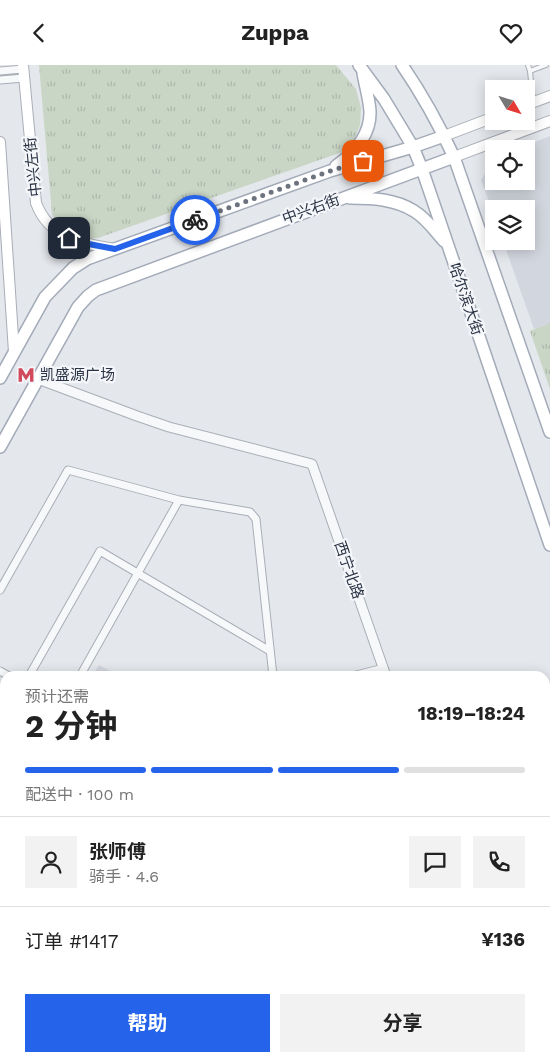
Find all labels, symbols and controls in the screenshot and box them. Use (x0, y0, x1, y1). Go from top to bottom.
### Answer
icon: back (25, 19, 53, 47)
icon: heart (497, 19, 525, 47)
text: Zuppa (241, 20, 309, 45)
north arrow (485, 80, 535, 130)
map controls (485, 80, 535, 250)
street label: 中兴左街 (21, 136, 45, 198)
pin (342, 140, 384, 182)
button: locate (485, 140, 535, 190)
icon: bag (349, 147, 377, 175)
street label: 中兴右街 (280, 190, 342, 228)
courier (170, 195, 220, 245)
button: layers (485, 200, 535, 250)
icon: bike (181, 206, 209, 234)
pin (48, 217, 90, 259)
icon: home (55, 224, 83, 252)
street label: 哈尔滨大街 (445, 261, 487, 337)
metro station icon: 凯盛源广场 (16, 365, 36, 385)
place label: 凯盛源广场 (40, 366, 115, 384)
street label: 西宁北路 (331, 539, 367, 601)
text: 预计还需 (25, 687, 89, 706)
text: 18:19–18:24 (418, 702, 525, 725)
text: 2 分钟 (25, 707, 117, 745)
text: 配送中 · 100 m (25, 785, 134, 804)
button: person (25, 836, 77, 888)
button: chat (409, 836, 461, 888)
button: phone (473, 836, 525, 888)
text: 张师傅 (89, 840, 146, 863)
text: 骑手 · 4.6 (89, 867, 159, 886)
text: ¥136 (481, 928, 525, 951)
text: 订单 #1417 (25, 930, 118, 953)
button: 帮助 (25, 994, 270, 1052)
button: 分享 (280, 994, 525, 1052)

